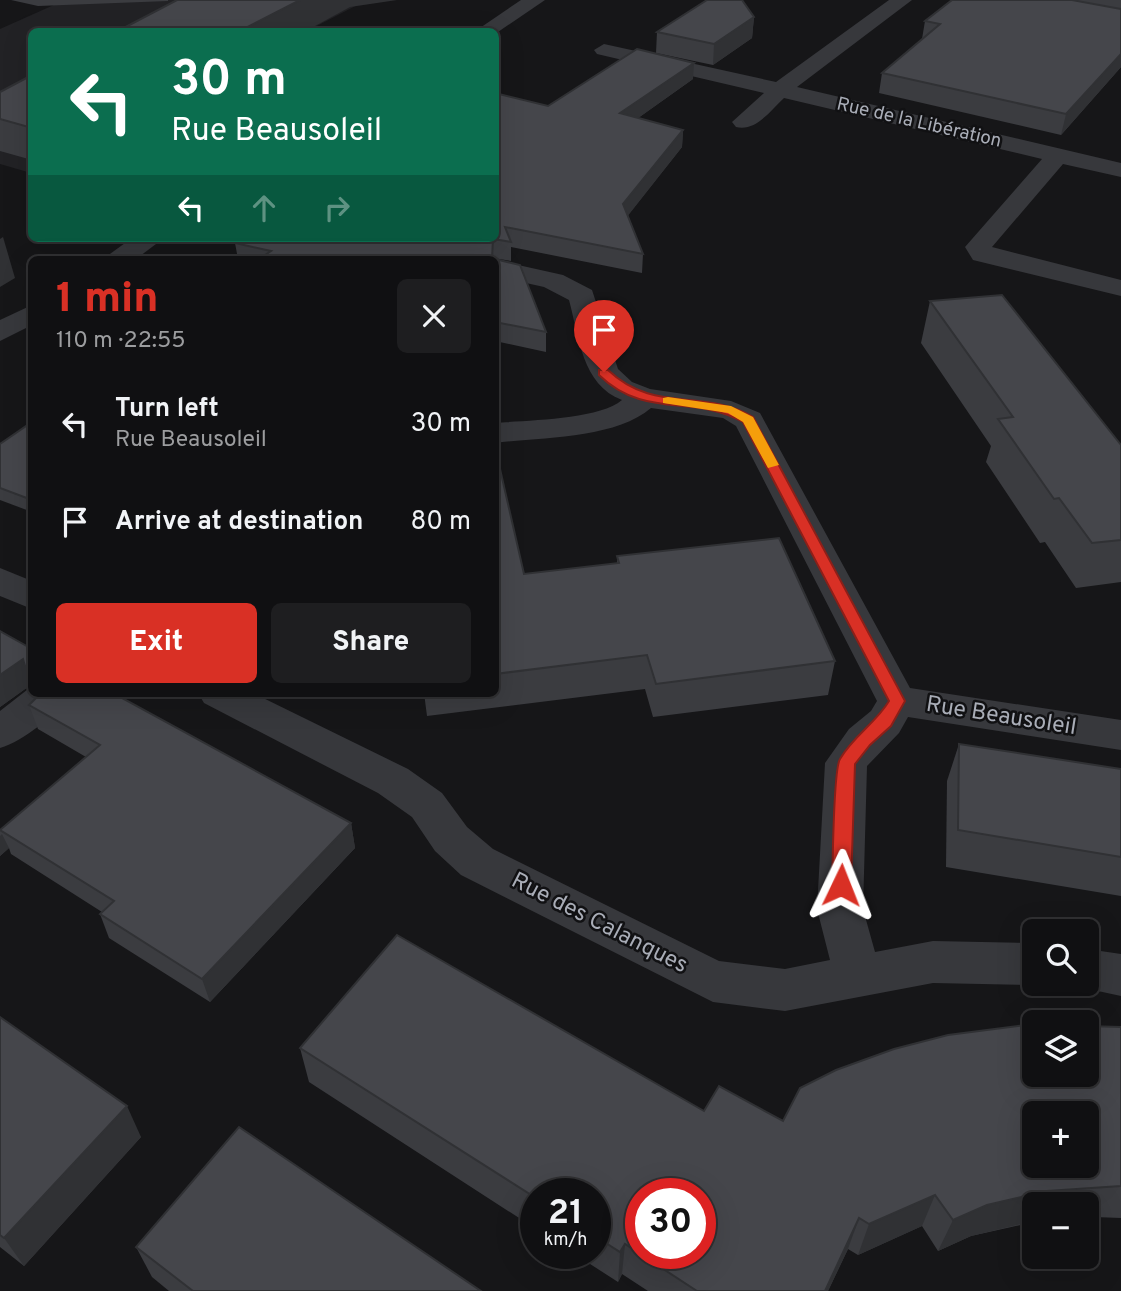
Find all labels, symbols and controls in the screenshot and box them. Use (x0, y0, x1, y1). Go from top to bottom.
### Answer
text: 30 m (171, 51, 287, 113)
icon: left (56, 56, 147, 147)
street label: Rue de la Libération (834, 92, 1004, 154)
text: Rue Beausoleil (171, 112, 382, 152)
icon: left (172, 189, 210, 227)
icon: ahead (245, 189, 283, 227)
icon: right (318, 189, 356, 227)
text: 1 min (56, 274, 159, 327)
button: close (397, 279, 471, 353)
pin (574, 300, 634, 372)
icon: arrive (585, 311, 623, 349)
text: 110 m · 22:55 (56, 327, 186, 356)
text: Turn left (115, 393, 219, 426)
icon: left (56, 405, 94, 443)
text: 30 m (411, 408, 471, 441)
text: Rue Beausoleil (115, 426, 267, 455)
icon: arrive (56, 503, 94, 541)
text: Arrive at destination (115, 506, 363, 539)
text: 80 m (411, 506, 471, 539)
button: Exit (56, 603, 257, 683)
button: Share (271, 603, 471, 683)
street label: Rue Beausoleil (924, 691, 1078, 743)
position arrow (804, 848, 878, 922)
street label: Rue des Calanques (506, 867, 692, 981)
map controls (1022, 919, 1099, 1269)
button: search (1022, 919, 1099, 996)
button: layers (1022, 1010, 1099, 1087)
button: + (1022, 1101, 1099, 1178)
speed limit sign: 30 (625, 1178, 716, 1269)
text: 21 (548, 1192, 583, 1236)
button: − (1022, 1192, 1099, 1269)
text: km/h (544, 1229, 587, 1252)

